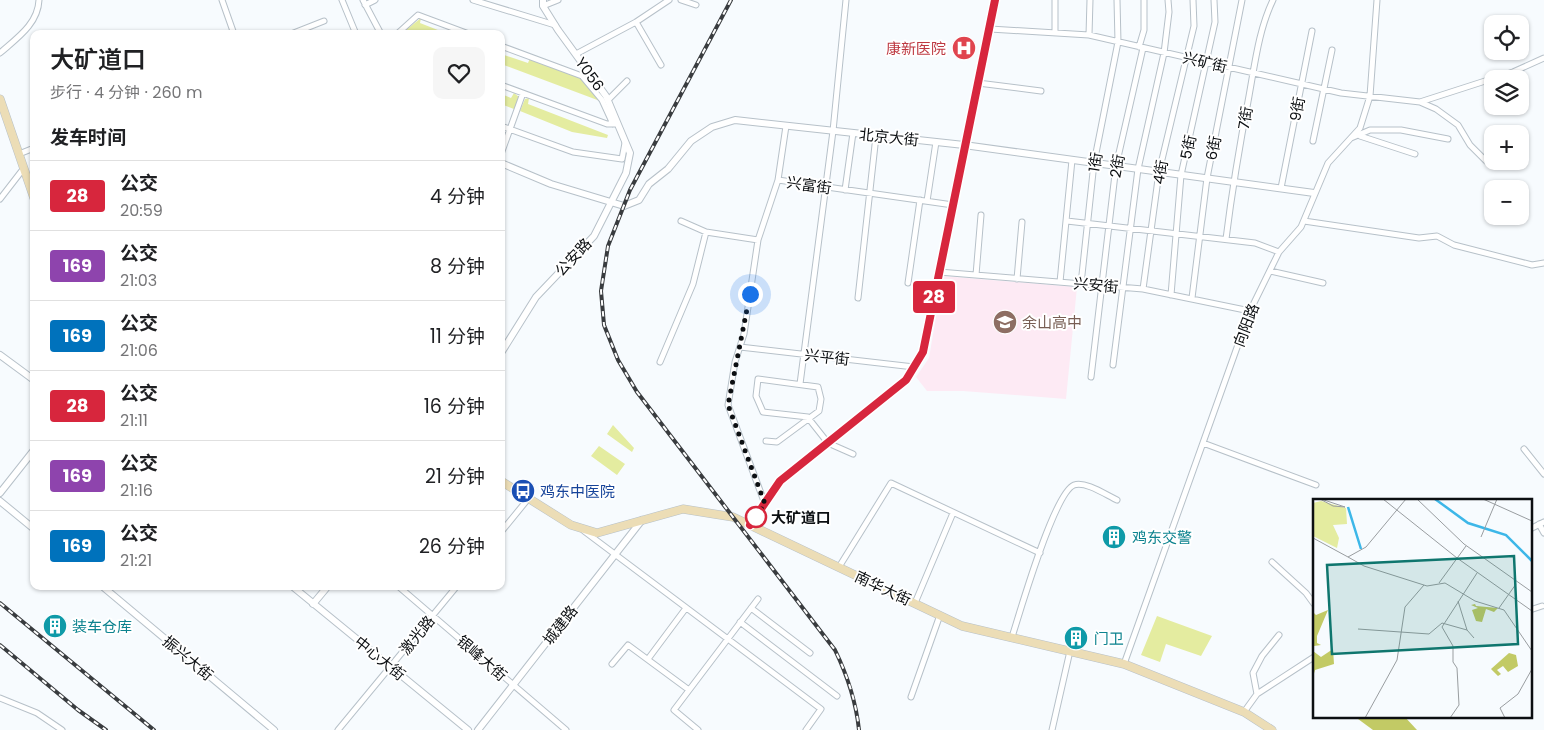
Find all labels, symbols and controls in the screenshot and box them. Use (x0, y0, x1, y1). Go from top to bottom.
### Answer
map controls (1484, 15, 1529, 225)
button: locate (1484, 15, 1529, 60)
hospital icon: 康新医院 (951, 35, 977, 61)
place label: 康新医院 (886, 38, 946, 59)
text: 大矿道口 (50, 43, 146, 76)
button: heart (433, 47, 485, 99)
street label: 兴矿街 (1181, 47, 1229, 77)
street label: Y056 (571, 53, 609, 95)
button: layers (1484, 70, 1529, 115)
text: 步行 · 4 分钟 · 260 m (50, 81, 202, 104)
street label: 9街 (1284, 95, 1310, 123)
street label: 7街 (1233, 105, 1257, 131)
street label: 北京大街 (858, 123, 920, 151)
text: 发车时间 (50, 124, 126, 151)
button: + (1484, 125, 1529, 170)
street label: 5街 (1175, 133, 1201, 161)
street label: 6街 (1200, 134, 1226, 162)
street label: 1街 (1083, 151, 1107, 173)
street label: 2街 (1105, 153, 1129, 179)
street label: 4街 (1148, 158, 1172, 186)
text: 公交 (120, 170, 158, 197)
street label: 兴富街 (785, 171, 833, 199)
button: − (1484, 180, 1529, 225)
text: 28 (67, 183, 88, 208)
text: 4 分钟 (430, 183, 485, 210)
text: 20:59 (120, 199, 163, 222)
street label: 公安路 (550, 233, 596, 281)
text: 公交 (120, 240, 158, 267)
text: 169 (63, 253, 92, 278)
text: 8 分钟 (430, 253, 485, 280)
text: 21:03 (120, 269, 157, 292)
street label: 兴安街 (1073, 273, 1119, 297)
line badge: 28 (912, 281, 956, 313)
your location (738, 282, 763, 307)
text: 28 (923, 284, 945, 309)
street label: 向阳路 (1228, 300, 1264, 350)
school or university icon: 余山高中 (992, 309, 1018, 335)
text: 公交 (120, 310, 158, 337)
place label: 余山高中 (1022, 312, 1082, 333)
text: 169 (63, 323, 92, 348)
text: 11 分钟 (430, 323, 485, 350)
text: 21:06 (120, 339, 158, 362)
street label: 兴平街 (804, 344, 850, 370)
text: 公交 (120, 380, 158, 407)
text: 28 (67, 393, 88, 418)
text: 16 分钟 (424, 393, 485, 420)
text: 21:11 (120, 409, 148, 432)
text: 公交 (120, 450, 158, 477)
text: 169 (63, 463, 92, 488)
text: 21 分钟 (425, 463, 485, 490)
bus stop icon: 鸡东中医院 (510, 478, 536, 504)
text: 21:16 (120, 479, 153, 502)
place label: 鸡东中医院 (540, 481, 615, 502)
inset map (1313, 499, 1532, 718)
marker: 大矿道口 (745, 506, 767, 528)
place label: 大矿道口 (771, 507, 831, 528)
text: 公交 (120, 520, 158, 547)
building icon: 鸡东交警 (1101, 524, 1127, 550)
place label: 鸡东交警 (1132, 527, 1192, 548)
text: 169 (63, 533, 92, 558)
text: 26 分钟 (419, 533, 485, 560)
text: 21:21 (120, 549, 152, 572)
street label: 南华大街 (851, 566, 915, 610)
street label: 城建路 (538, 601, 582, 649)
street label: 激光路 (395, 611, 439, 659)
building icon: 装车仓库 (42, 613, 68, 639)
place label: 装车仓库 (72, 616, 132, 637)
building icon: 门卫 (1063, 625, 1089, 651)
place label: 门卫 (1094, 628, 1124, 649)
street label: 银峰大街 (452, 630, 512, 686)
street label: 振兴大街 (158, 631, 218, 685)
street label: 中心大街 (350, 631, 410, 685)

